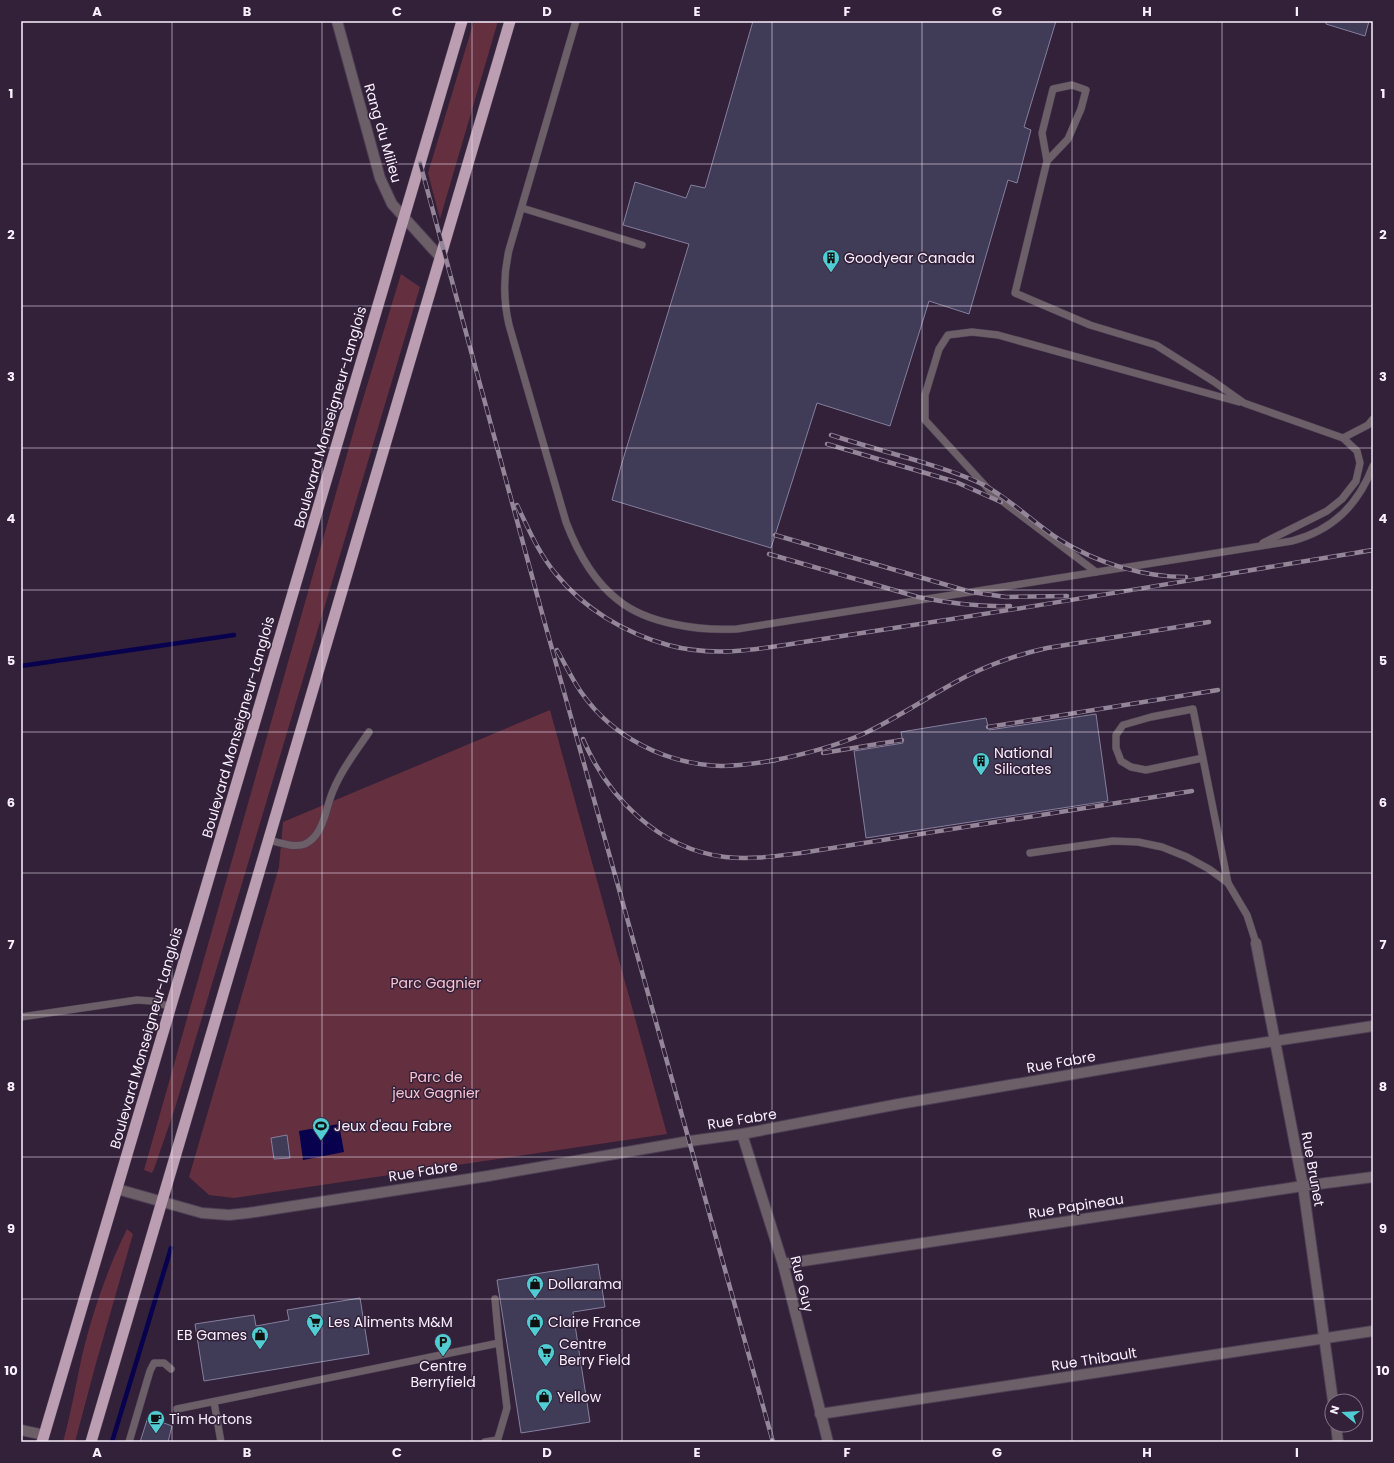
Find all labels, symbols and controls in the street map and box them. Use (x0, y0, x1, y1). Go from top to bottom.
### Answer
text: A (92, 2, 102, 21)
text: B (243, 2, 252, 21)
text: C (392, 2, 402, 21)
text: D (542, 2, 552, 21)
text: E (693, 2, 701, 21)
text: F (843, 2, 851, 21)
text: G (992, 2, 1002, 21)
text: H (1142, 2, 1152, 21)
text: I (1295, 2, 1299, 21)
street label: Rang du Milieu (359, 81, 407, 185)
text: 1 (9, 84, 13, 103)
text: 1 (1381, 84, 1385, 103)
text: 2 (7, 225, 15, 244)
text: 2 (1379, 225, 1387, 244)
building icon: Goodyear Canada (821, 248, 841, 273)
place label: Goodyear Canada (844, 248, 975, 268)
street label: Boulevard Monseigneur-Langlois (289, 304, 371, 530)
text: 3 (7, 367, 15, 386)
text: 3 (1379, 367, 1387, 386)
text: 4 (7, 509, 16, 528)
text: 4 (1379, 509, 1388, 528)
street label: Boulevard Monseigneur-Langlois (197, 614, 279, 840)
text: 5 (7, 651, 15, 670)
text: 5 (1379, 651, 1387, 670)
place label: National Silicates (994, 743, 1053, 779)
building icon: National Silicates (971, 751, 991, 776)
text: 6 (7, 793, 15, 812)
text: 6 (1379, 793, 1387, 812)
street label: Boulevard Monseigneur-Langlois (105, 925, 187, 1151)
text: 7 (8, 935, 15, 954)
text: 7 (1380, 935, 1387, 954)
park label: Parc Gagnier (390, 973, 482, 993)
street label: Rue Fabre (1025, 1046, 1097, 1078)
park label: Parc de jeux Gagnier (391, 1067, 480, 1103)
text: 8 (7, 1077, 15, 1096)
text: 8 (1379, 1077, 1387, 1096)
street label: Rue Fabre (706, 1104, 778, 1134)
sports icon: Jeux d'eau Fabre (311, 1116, 331, 1141)
place label: Jeux d'eau Fabre (334, 1116, 452, 1136)
street label: Rue Brunet (1297, 1130, 1329, 1208)
street label: Rue Fabre (387, 1156, 459, 1186)
street label: Rue Papineau (1027, 1189, 1125, 1223)
text: 9 (7, 1219, 15, 1238)
text: 9 (1379, 1219, 1387, 1238)
street label: Rue Guy (785, 1254, 819, 1314)
shop icon: Dollarama (525, 1274, 545, 1299)
place label: Dollarama (548, 1274, 622, 1294)
supermarket icon: Les Aliments M&M (305, 1312, 325, 1337)
place label: Les Aliments M&M (328, 1312, 453, 1332)
shop icon: Claire France (525, 1312, 545, 1337)
place label: Claire France (548, 1312, 641, 1332)
place label: EB Games (177, 1325, 247, 1345)
shop icon: EB Games (250, 1325, 270, 1350)
parking icon: Centre Berryfield (433, 1332, 453, 1357)
place label: Centre Berry Field (559, 1334, 630, 1370)
supermarket icon: Centre Berry Field (536, 1342, 556, 1367)
street label: Rue Thibault (1050, 1342, 1138, 1376)
place label: Centre Berryfield (410, 1356, 476, 1392)
text: 10 (4, 1361, 18, 1380)
text: 10 (1376, 1361, 1390, 1380)
shop icon: Yellow (534, 1387, 554, 1412)
place label: Yellow (557, 1387, 602, 1407)
north arrow (1324, 1393, 1364, 1433)
text: N (1326, 1403, 1343, 1416)
cafe icon: Tim Hortons (146, 1409, 166, 1434)
place label: Tim Hortons (169, 1409, 252, 1429)
text: A (92, 1443, 102, 1462)
text: B (243, 1443, 252, 1462)
text: C (392, 1443, 402, 1462)
text: D (542, 1443, 552, 1462)
text: E (693, 1443, 701, 1462)
text: F (843, 1443, 851, 1462)
text: G (992, 1443, 1002, 1462)
text: H (1142, 1443, 1152, 1462)
text: I (1295, 1443, 1299, 1462)

